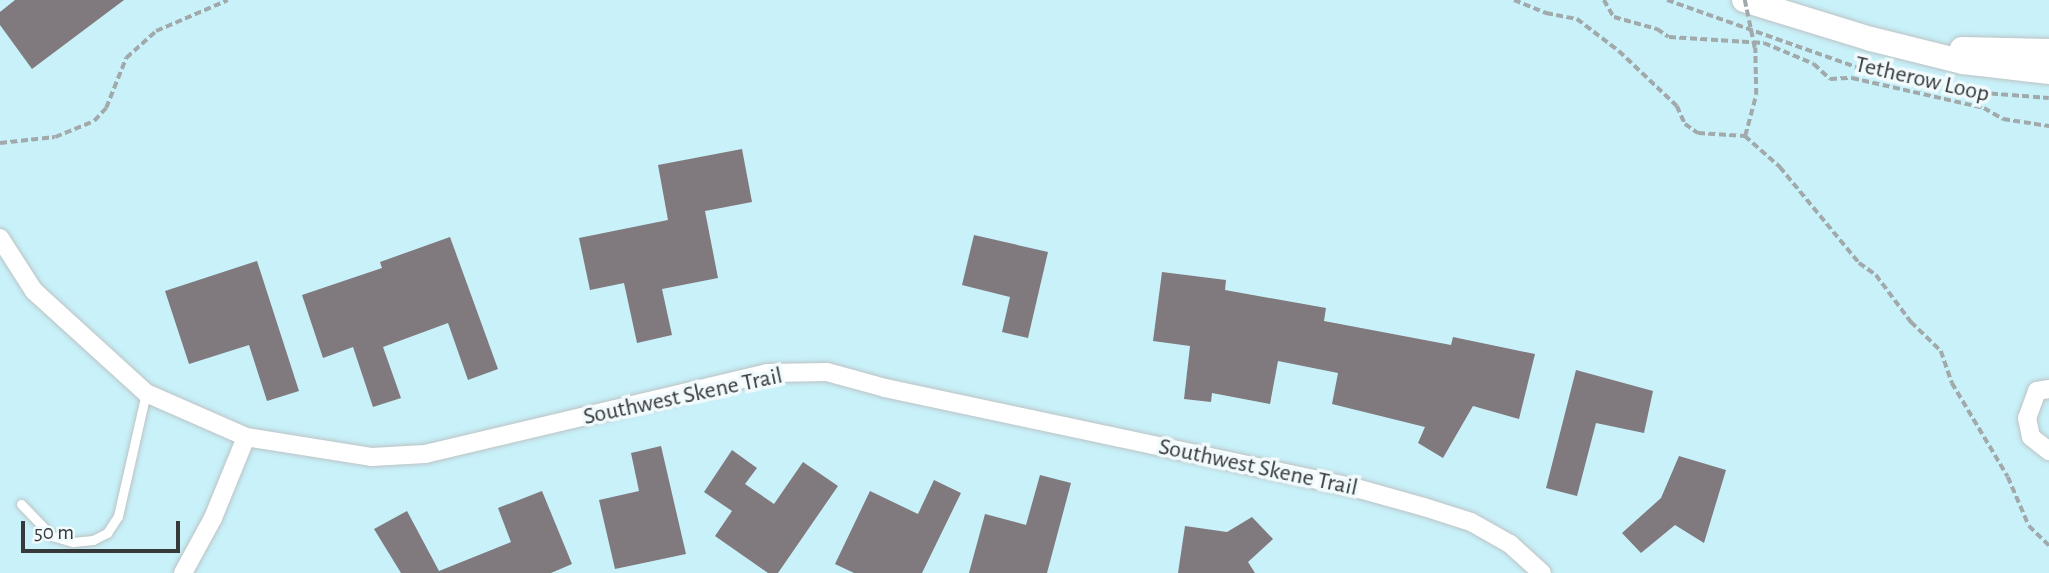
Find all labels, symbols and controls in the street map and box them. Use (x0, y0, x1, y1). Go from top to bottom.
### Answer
street label: Tetherow Loop (1852, 51, 1992, 109)
street label: Southwest Skene Trail (581, 362, 785, 432)
street label: Southwest Skene Trail (1156, 433, 1360, 503)
scale bar (24, 506, 184, 550)
text: 50 m (34, 522, 74, 543)

